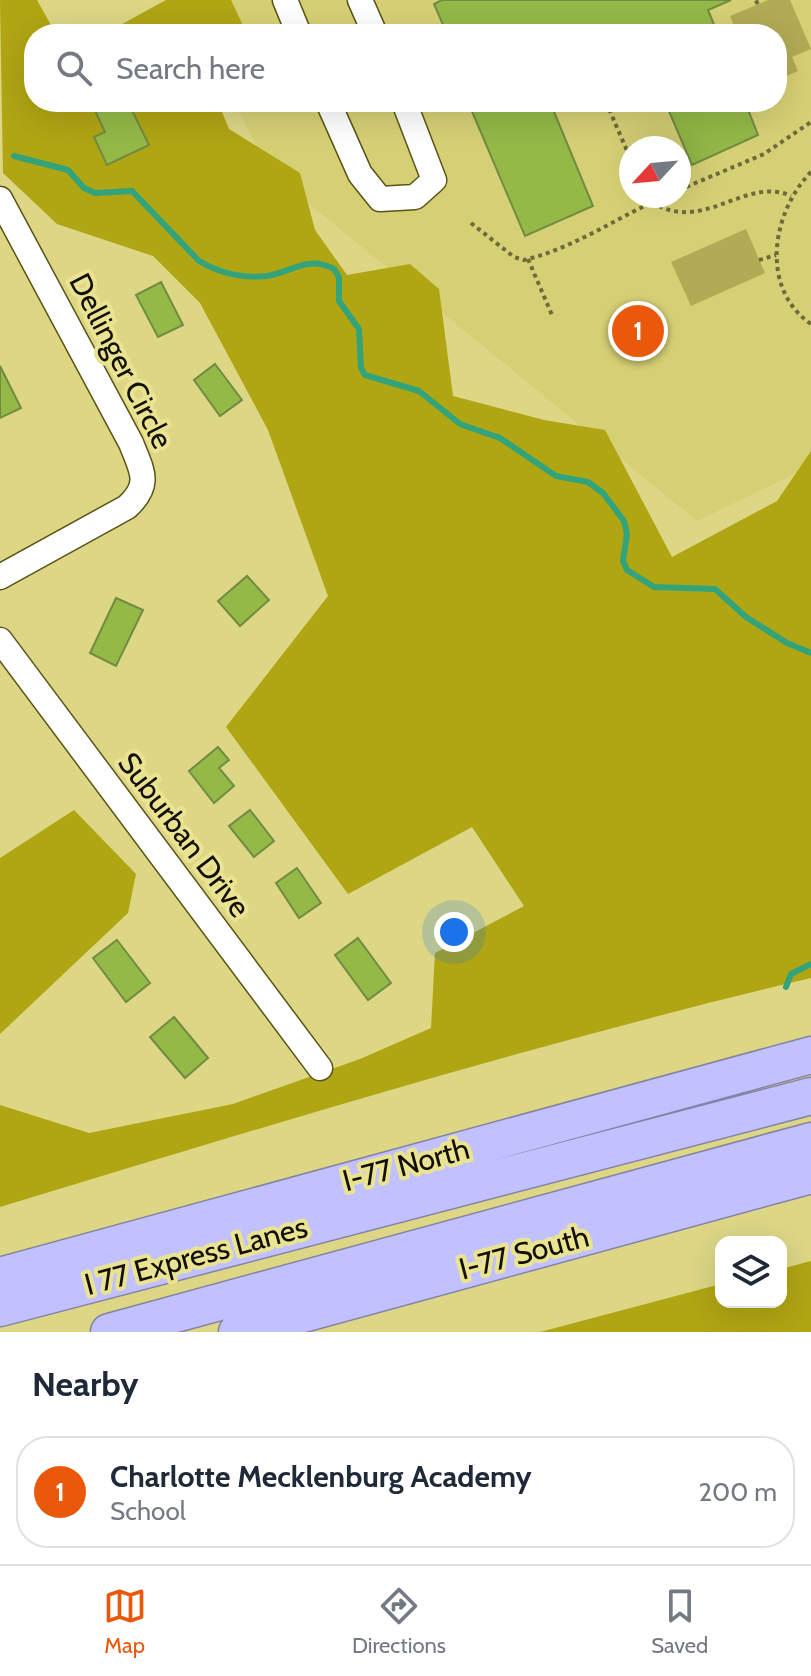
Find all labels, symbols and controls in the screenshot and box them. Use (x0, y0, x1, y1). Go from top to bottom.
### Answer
search box (24, 24, 787, 112)
icon: search (52, 46, 96, 90)
text: Search here (116, 50, 265, 87)
north arrow (619, 136, 691, 208)
street label: Dellinger Circle (61, 267, 181, 455)
pin: 1 (612, 301, 664, 361)
street label: Suburban Drive (110, 745, 258, 924)
your location (434, 912, 474, 952)
street label: I-77 North (338, 1130, 473, 1199)
street label: I 77 Express Lanes (81, 1208, 311, 1303)
street label: I-77 South (455, 1217, 593, 1288)
map controls (715, 1236, 787, 1308)
button: layers (715, 1236, 787, 1308)
text: Nearby (32, 1363, 139, 1405)
text: Charlotte Mecklenburg Academy (110, 1458, 532, 1495)
text: 1 (55, 1476, 65, 1508)
text: 200 m (698, 1476, 777, 1508)
text: School (110, 1495, 186, 1527)
tab: Map (103, 1584, 147, 1659)
tab: Directions (352, 1584, 446, 1659)
tab: Saved (651, 1584, 708, 1659)

